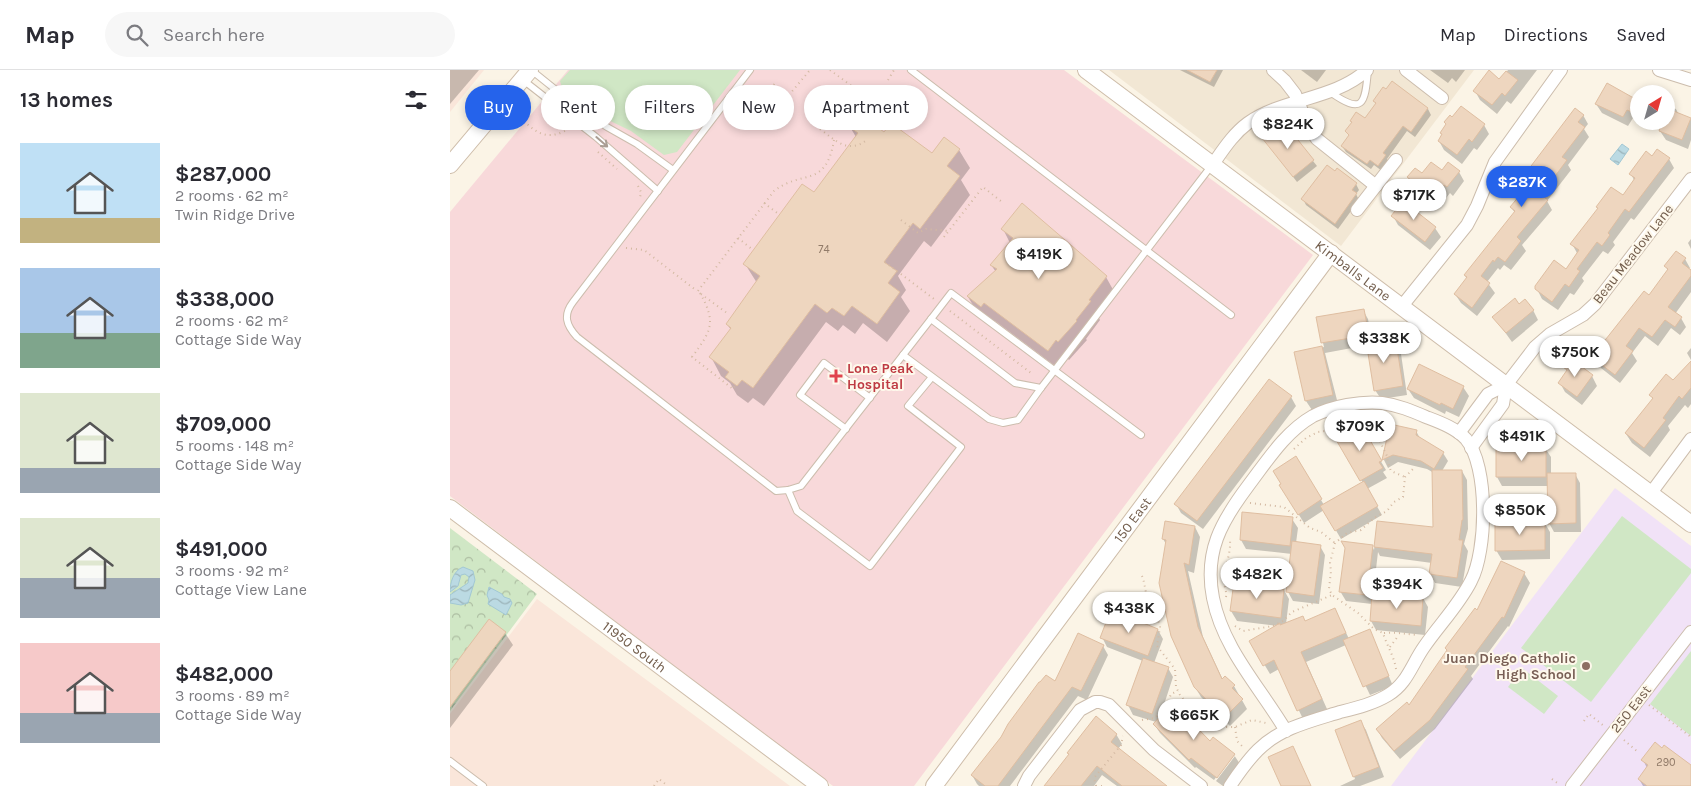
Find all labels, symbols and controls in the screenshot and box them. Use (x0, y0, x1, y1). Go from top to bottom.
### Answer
search box (105, 12, 455, 57)
text: Map (25, 21, 75, 49)
icon: search (123, 21, 151, 49)
text: Search here (163, 24, 265, 46)
text: Map (1440, 24, 1476, 46)
text: Directions (1504, 24, 1588, 46)
text: Saved (1616, 24, 1666, 46)
chip: Buy (465, 85, 531, 130)
chip: Rent (541, 85, 615, 130)
chip: Filters (625, 85, 713, 130)
chip: New (723, 85, 794, 130)
chip: Apartment (804, 85, 928, 130)
north arrow (1630, 85, 1675, 130)
map controls (1630, 85, 1675, 130)
icon: filters (402, 86, 430, 114)
text: 13 homes (20, 88, 113, 112)
pin: $824K (1253, 108, 1323, 150)
text: $824K (1262, 114, 1314, 133)
one-way arrow (595, 136, 608, 147)
text: $287,000 (175, 162, 271, 186)
icon: home (60, 163, 120, 223)
pin: $287K (1487, 166, 1557, 208)
text: $287K (1497, 172, 1547, 191)
pin: $717K (1379, 178, 1449, 221)
text: $717K (1392, 185, 1436, 204)
text: 2 rooms · 62 m² (175, 186, 289, 205)
street label: Beau Meadow Lane (1589, 201, 1677, 307)
text: Twin Ridge Drive (175, 205, 295, 224)
street label: Kimballs Lane (1312, 237, 1394, 304)
pin: $419K (1004, 238, 1074, 280)
house number: 74 (818, 243, 830, 256)
text: $419K (1016, 244, 1062, 263)
text: $338,000 (175, 287, 274, 311)
icon: home (60, 288, 120, 348)
text: 2 rooms · 62 m² (175, 311, 289, 330)
pin: $338K (1349, 322, 1419, 364)
text: $338K (1358, 328, 1410, 347)
text: Cottage Side Way (175, 330, 301, 349)
pin: $750K (1540, 336, 1610, 378)
text: $750K (1551, 342, 1599, 361)
place label: Lone Peak Hospital (847, 360, 914, 393)
marker: Lone Peak Hospital (829, 369, 843, 383)
pin: $709K (1325, 410, 1395, 452)
text: $709,000 (175, 412, 271, 436)
icon: home (60, 413, 120, 473)
text: $709K (1335, 416, 1385, 435)
pin: $491K (1487, 420, 1557, 462)
text: $491K (1499, 426, 1545, 445)
text: 5 rooms · 148 m² (175, 436, 294, 455)
text: Cottage Side Way (175, 455, 301, 474)
street label: 150 East (1110, 494, 1155, 546)
pin: $850K (1485, 494, 1555, 536)
text: $850K (1494, 500, 1546, 519)
text: $491,000 (175, 537, 267, 561)
icon: home (60, 538, 120, 598)
pin: $482K (1222, 558, 1292, 600)
text: 3 rooms · 92 m² (175, 561, 289, 580)
text: $482K (1231, 564, 1283, 583)
pin: $394K (1362, 568, 1432, 610)
text: $394K (1372, 574, 1422, 593)
text: Cottage View Lane (175, 580, 307, 599)
pin: $438K (1094, 592, 1164, 634)
text: $438K (1103, 598, 1155, 617)
street label: 11950 South (599, 617, 670, 676)
place label: Juan Diego Catholic High School (1444, 650, 1576, 683)
marker: Juan Diego Catholic High School (1580, 660, 1592, 672)
text: $482,000 (175, 662, 273, 686)
icon: home (60, 663, 120, 723)
street label: 250 East (1607, 682, 1655, 736)
text: 3 rooms · 89 m² (175, 686, 290, 705)
pin: $665K (1159, 698, 1229, 741)
text: Cottage Side Way (175, 705, 301, 724)
text: $665K (1169, 705, 1219, 724)
house number: 290 (1656, 756, 1676, 769)

